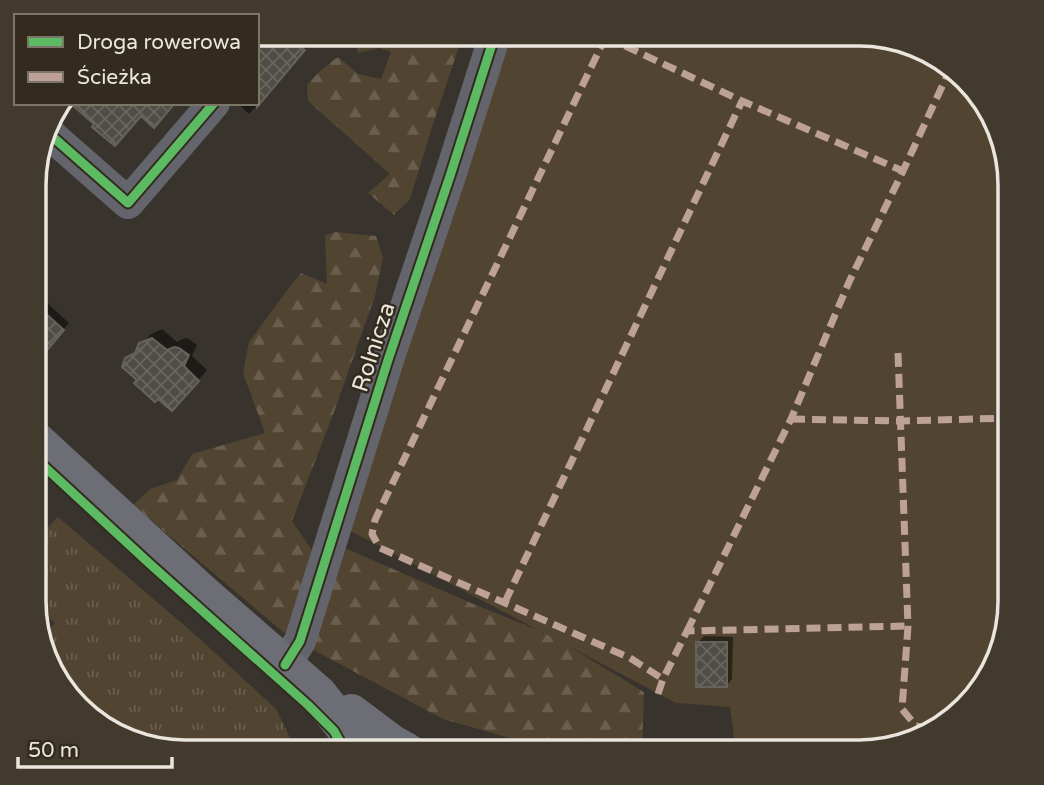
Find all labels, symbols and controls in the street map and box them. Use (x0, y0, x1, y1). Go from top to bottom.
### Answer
legend (14, 14, 259, 105)
text: Droga rowerowa (77, 30, 241, 55)
text: Ścieżka (77, 65, 152, 90)
street label: Rolnicza (346, 299, 402, 396)
scale bar (18, 726, 172, 770)
text: 50 m (28, 738, 79, 763)

